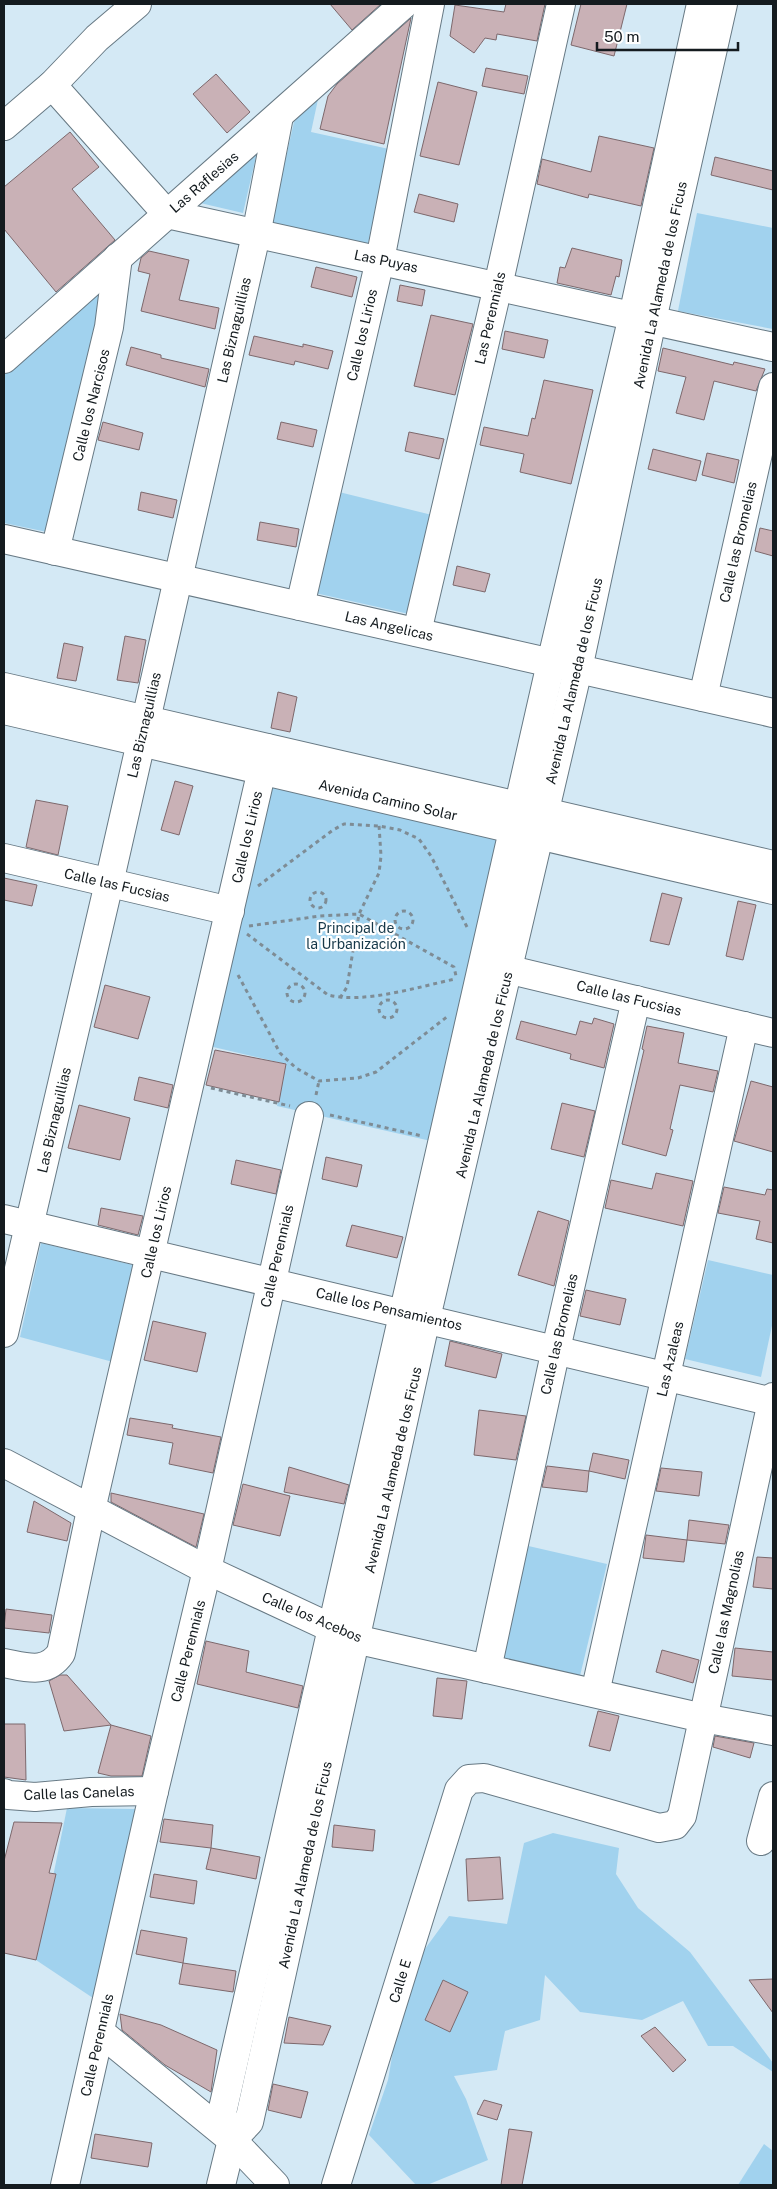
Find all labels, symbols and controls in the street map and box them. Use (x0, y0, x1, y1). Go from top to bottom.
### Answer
scale bar (597, 20, 738, 52)
text: 50 m (604, 28, 639, 45)
street label: Las Raflesias (167, 148, 241, 216)
street label: Avenida La Alameda de los Ficus (630, 180, 690, 390)
street label: Las Puyas (353, 246, 419, 276)
street label: Las Perennials (472, 270, 508, 366)
street label: Las Biznaguillias (214, 276, 254, 384)
street label: Calle los Lirios (344, 287, 380, 383)
street label: Calle los Narcisos (69, 347, 113, 463)
street label: Calle las Bromelias (716, 480, 760, 604)
street label: Avenida La Alameda de los Ficus (542, 576, 606, 786)
street label: Las Angelicas (343, 608, 435, 644)
street label: Las Biznaguillias (124, 671, 164, 779)
street label: Avenida Camino Solar (317, 776, 459, 824)
street label: Calle los Lirios (229, 789, 265, 885)
street label: Calle las Fucsias (63, 865, 171, 905)
park label: Principal de la Urbanización (306, 920, 406, 952)
street label: Avenida La Alameda de los Ficus (452, 970, 516, 1180)
street label: Calle las Fucsias (575, 977, 683, 1019)
street label: Las Biznaguillias (34, 1066, 74, 1174)
street label: Calle los Lirios (138, 1184, 174, 1280)
street label: Calle Perennials (257, 1203, 297, 1309)
street label: Calle las Bromelias (537, 1272, 581, 1396)
street label: Calle los Pensamientos (314, 1284, 464, 1334)
street label: Las Azaleas (654, 1320, 686, 1398)
street label: Avenida La Alameda de los Ficus (361, 1365, 425, 1575)
street label: Calle las Magnolias (705, 1549, 747, 1675)
street label: Calle los Acebos (260, 1589, 364, 1645)
street label: Calle Perennials (168, 1598, 208, 1704)
street label: Avenida La Alameda de los Ficus (275, 1760, 335, 1970)
street label: Calle las Canelas (23, 1783, 135, 1803)
street label: Calle E (386, 1957, 414, 2005)
street label: Calle Perennials (77, 1992, 117, 2098)

